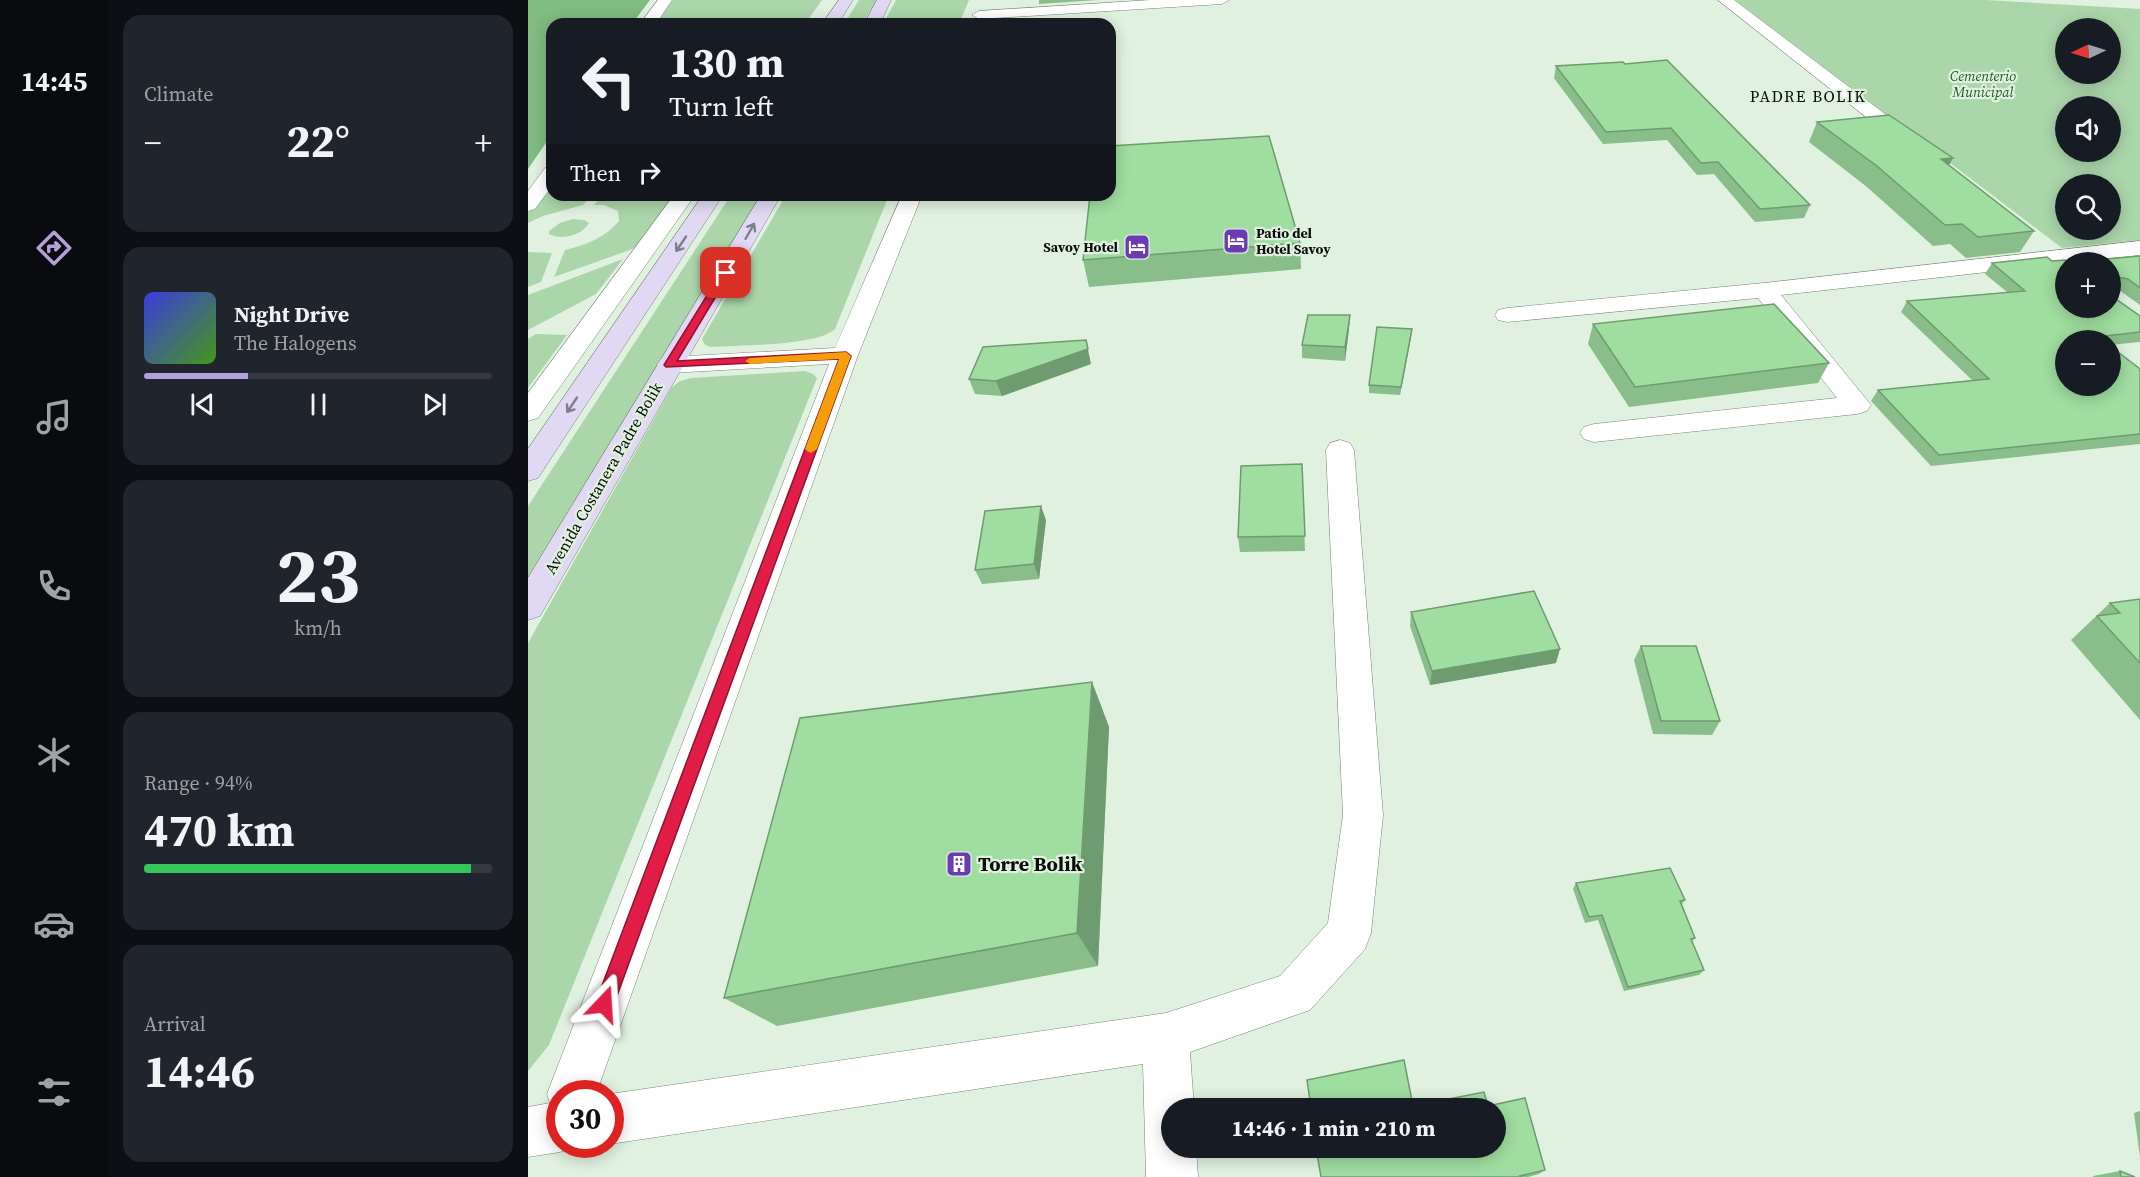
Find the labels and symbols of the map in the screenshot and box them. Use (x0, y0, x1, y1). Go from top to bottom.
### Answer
north arrow (2055, 18, 2121, 84)
park label: Cementerio Municipal (1950, 66, 2016, 102)
district label: PADRE BOLIK (1750, 85, 1866, 107)
one-way arrow (744, 223, 756, 240)
place label: Patio del Hotel Savoy (1256, 223, 1331, 259)
hotel icon: Patio del Hotel Savoy (1221, 226, 1251, 256)
hotel icon: Savoy Hotel (1122, 232, 1152, 262)
one-way arrow (675, 235, 687, 251)
place label: Savoy Hotel (1043, 237, 1118, 257)
pin (700, 247, 751, 298)
street label: Avenida Costanera Padre Bolik (539, 378, 667, 578)
one-way arrow (566, 397, 578, 413)
building icon: Torre Bolik (944, 849, 974, 879)
place label: Torre Bolik (978, 850, 1083, 878)
position arrow (572, 972, 636, 1036)
speed limit sign: 30 (546, 1080, 624, 1158)

